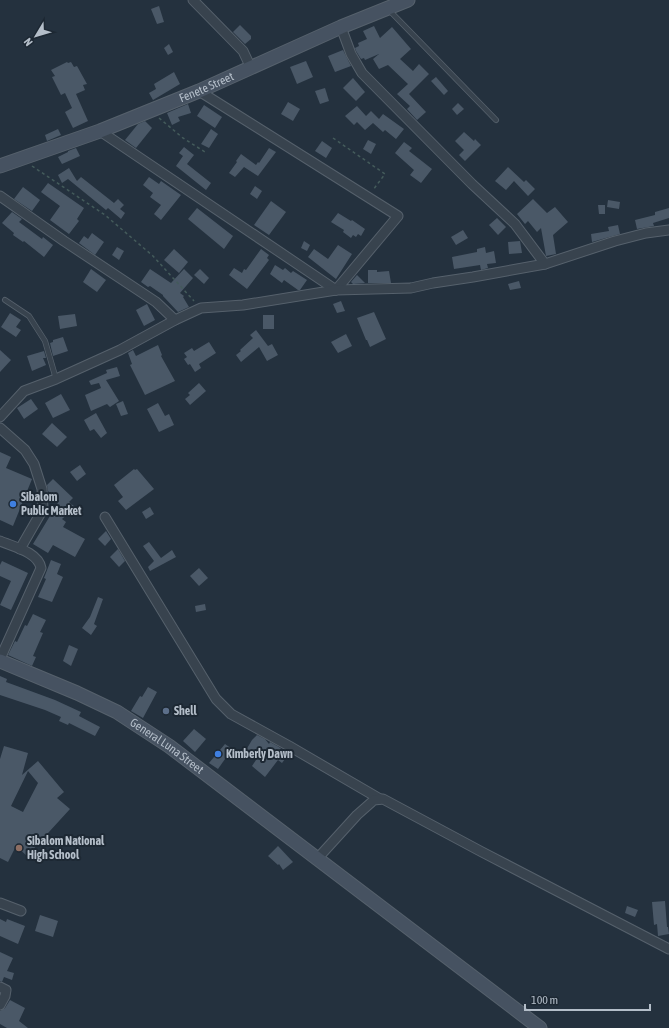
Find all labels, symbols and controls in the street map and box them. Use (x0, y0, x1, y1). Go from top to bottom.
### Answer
north arrow (16, 16, 56, 56)
text: N (21, 36, 35, 48)
street label: Fenete Street (177, 69, 236, 105)
place label: Sibalom Public Market (21, 490, 82, 518)
marker: Sibalom Public Market (8, 499, 18, 509)
place label: Shell (174, 704, 197, 718)
marker: Shell (161, 706, 171, 716)
street label: General Luna Street (127, 715, 207, 777)
place label: Kimberly Dawn (226, 747, 293, 761)
marker: Kimberly Dawn (213, 749, 223, 759)
place label: Sibalom National High School (27, 834, 105, 862)
marker: Sibalom National High School (14, 843, 24, 853)
scale bar (525, 986, 650, 1012)
text: 100 m (531, 993, 558, 1007)

